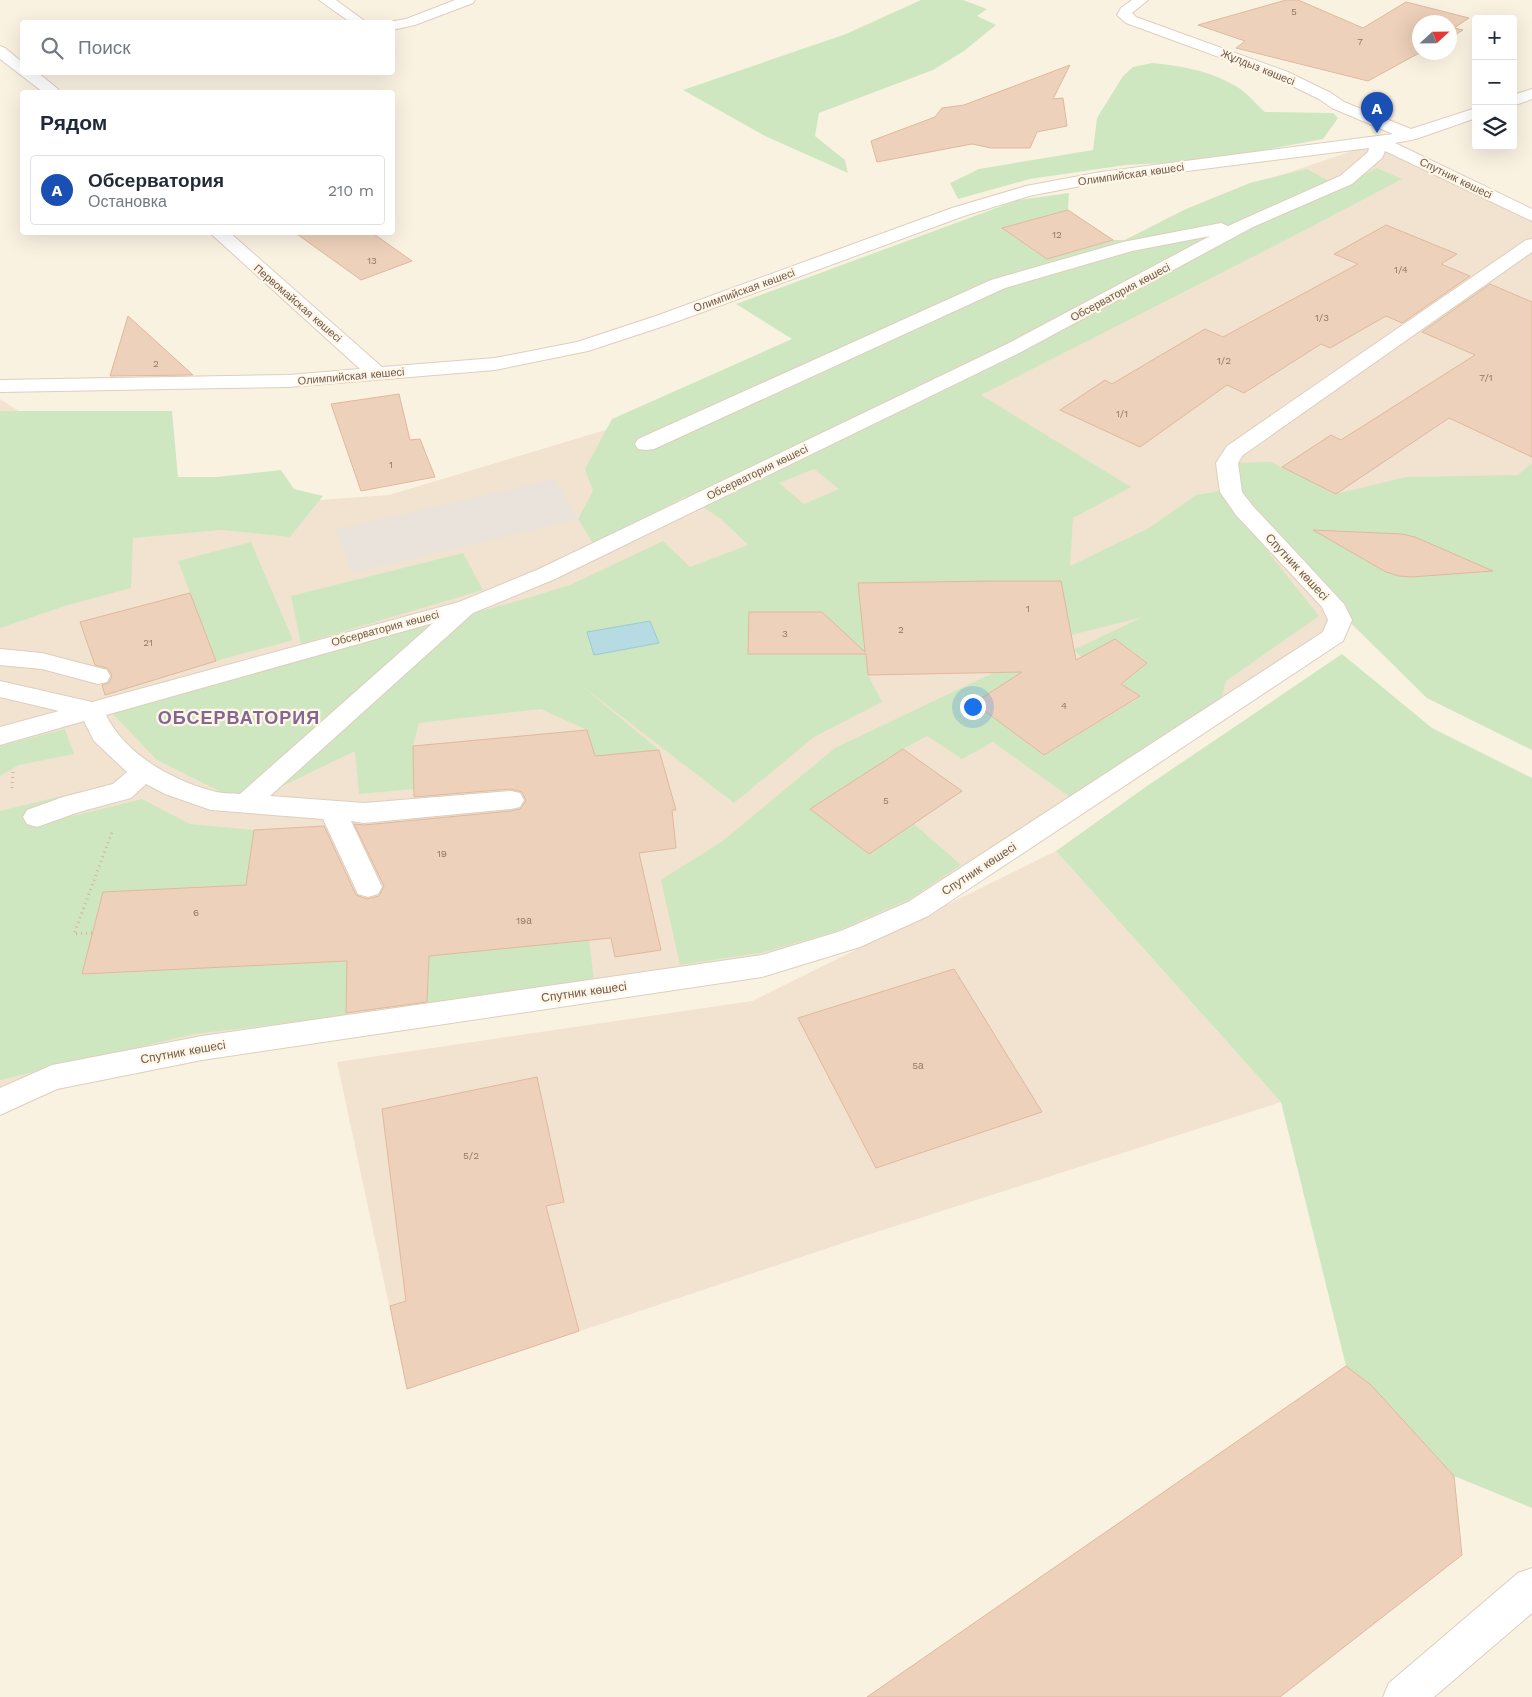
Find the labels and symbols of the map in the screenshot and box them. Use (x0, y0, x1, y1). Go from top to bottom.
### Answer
house number: 5 (1291, 6, 1297, 17)
north arrow (1412, 15, 1457, 60)
house number: 7 (1357, 36, 1363, 47)
street label: Жұлдыз көшесі (1219, 47, 1297, 88)
pin: A (1361, 92, 1393, 133)
street label: Спутник көшесі (1417, 155, 1494, 202)
street label: Олимпийская көшесі (1077, 161, 1185, 188)
house number: 12 (1052, 229, 1062, 240)
house number: 13 (367, 255, 377, 266)
street label: Обсерватория көшесі (1068, 261, 1172, 324)
street label: Первомайская көшесі (251, 262, 344, 345)
house number: 1/4 (1394, 264, 1408, 275)
street label: Олимпийская көшесі (692, 266, 797, 315)
house number: 1/3 (1315, 312, 1329, 323)
house number: 1/2 (1217, 355, 1231, 366)
house number: 2 (153, 358, 159, 369)
street label: Олимпийская көшесі (297, 365, 405, 388)
house number: 7/1 (1479, 372, 1493, 383)
house number: 1/1 (1116, 408, 1128, 419)
street label: Обсерватория көшесі (705, 442, 810, 503)
house number: 1 (389, 459, 393, 470)
street label: Спутник көшесі (1262, 531, 1332, 603)
house number: 1 (1026, 603, 1030, 614)
street label: Обсерватория көшесі (330, 608, 440, 649)
house number: 2 (898, 624, 904, 635)
house number: 3 (782, 628, 788, 639)
house number: 21 (143, 637, 153, 648)
your location (960, 694, 986, 720)
house number: 4 (1061, 700, 1067, 711)
district label: ОБСЕРВАТОРИЯ (158, 707, 320, 728)
house number: 5 (883, 795, 889, 806)
street label: Спутник көшесі (939, 840, 1019, 898)
house number: 19 (437, 848, 447, 859)
house number: 6 (193, 907, 199, 918)
house number: 19а (516, 915, 532, 926)
street label: Спутник көшесі (540, 979, 628, 1005)
street label: Спутник көшесі (139, 1038, 227, 1066)
house number: 5а (912, 1060, 924, 1071)
house number: 5/2 (463, 1150, 479, 1161)

